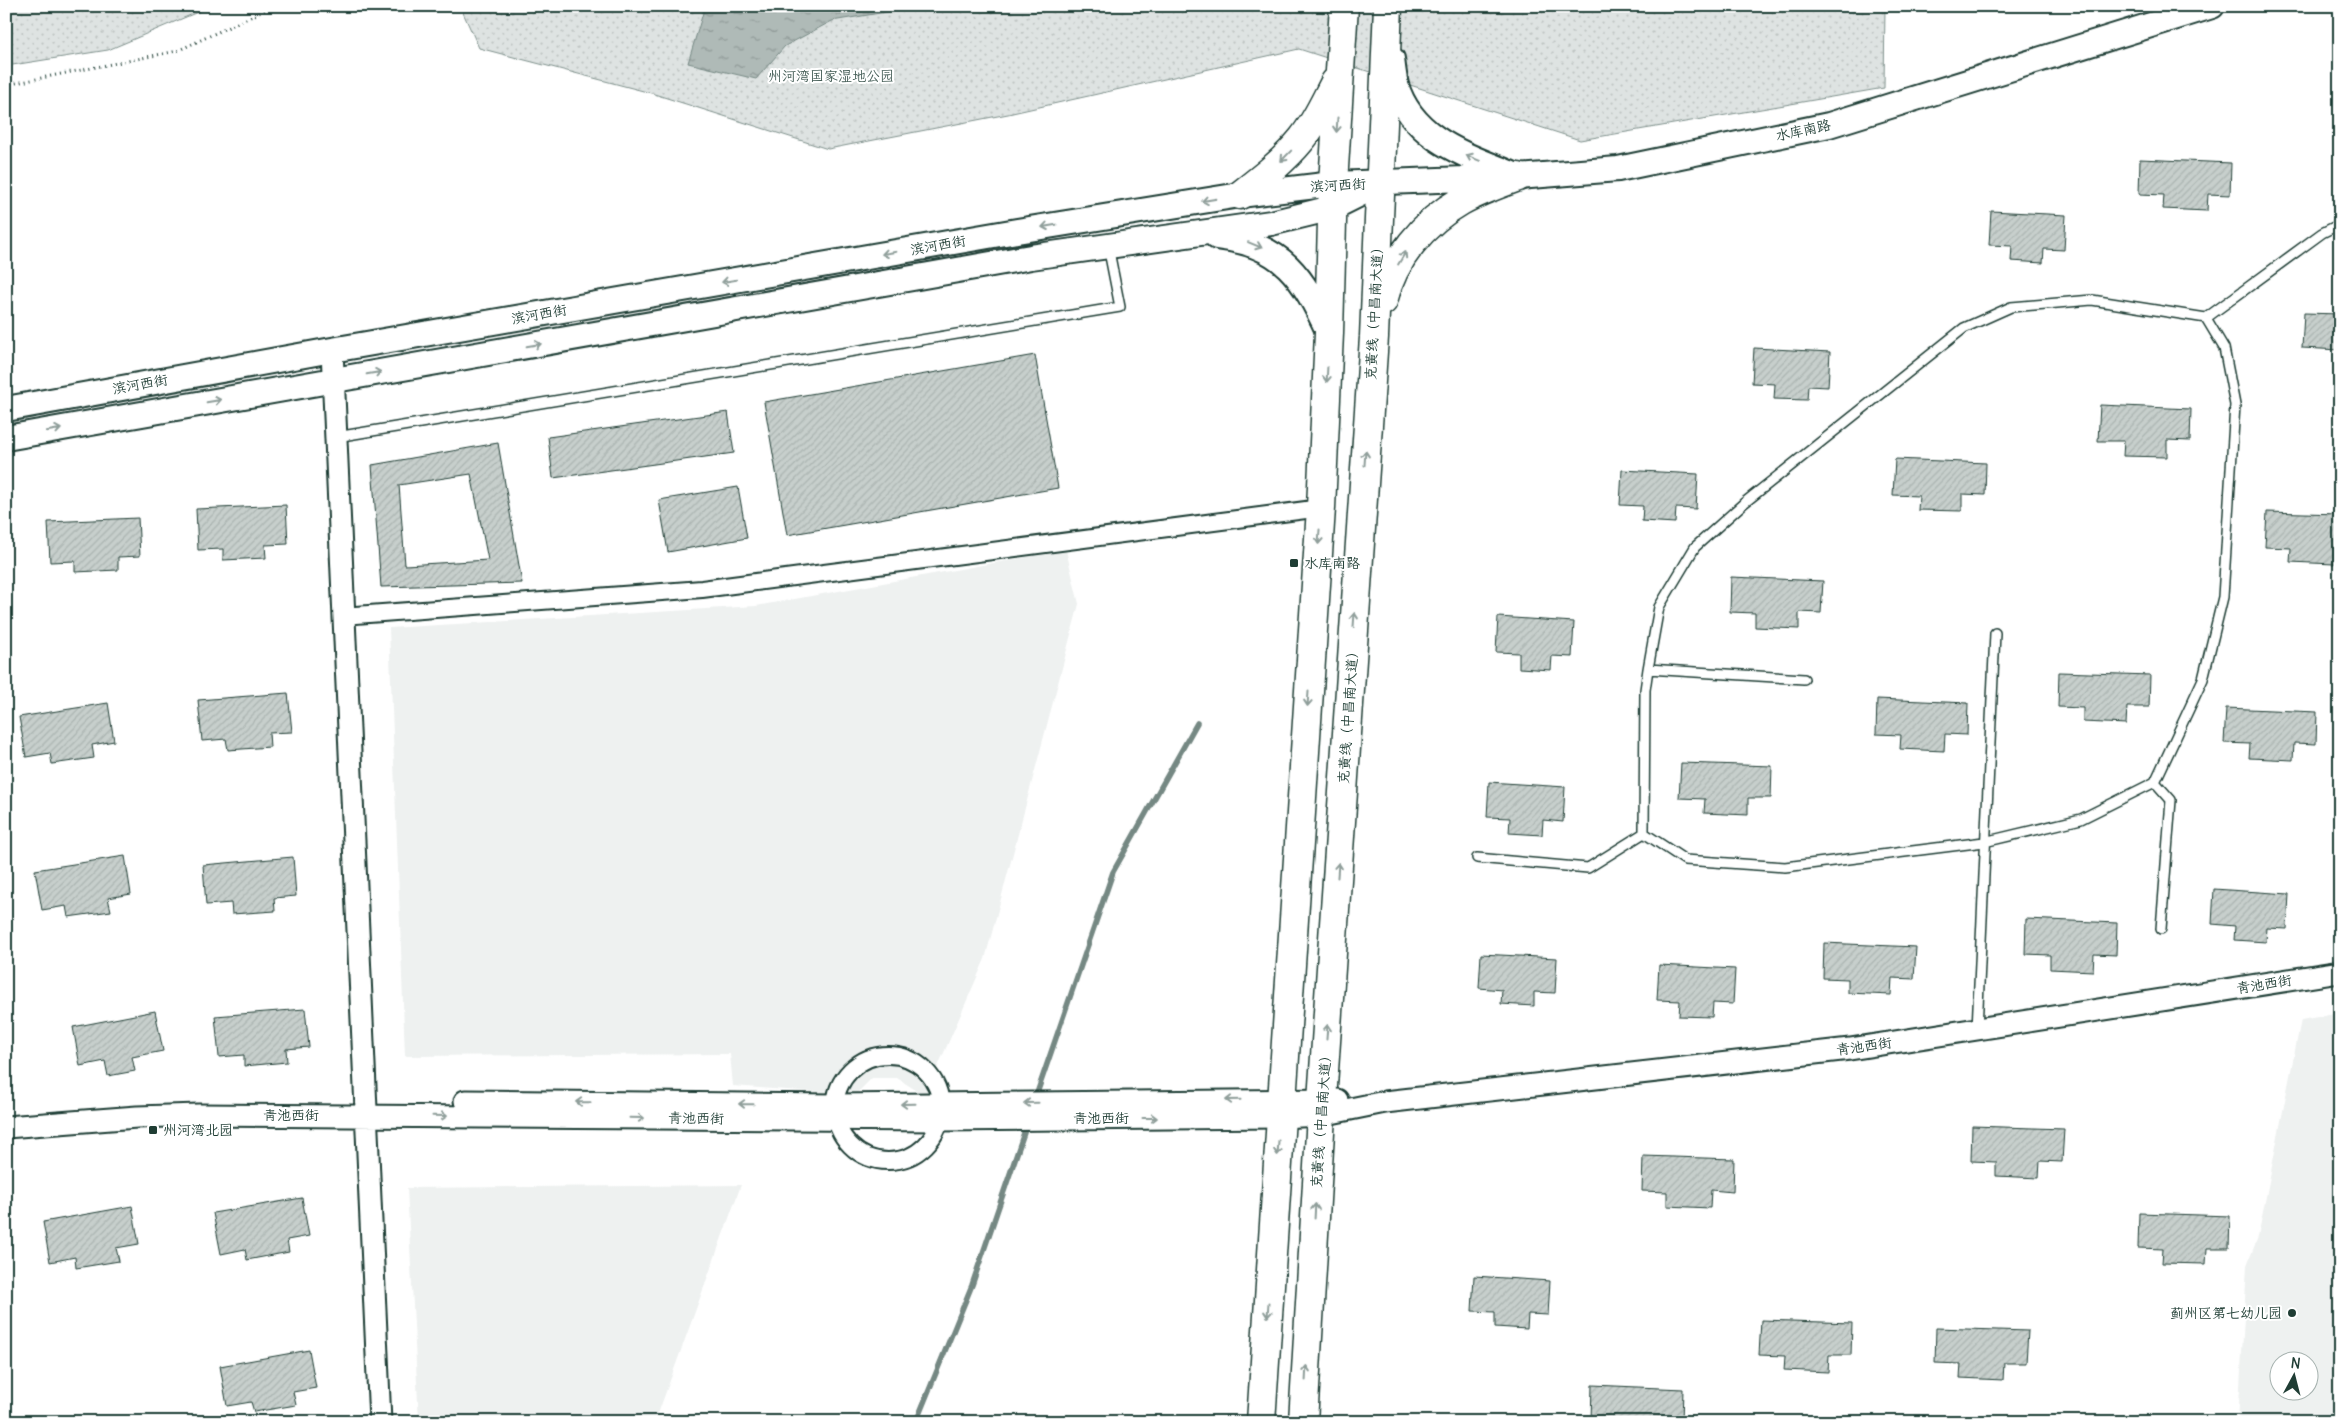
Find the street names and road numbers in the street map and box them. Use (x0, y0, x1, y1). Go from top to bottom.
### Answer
street label: 水库南路 (1774, 115, 1832, 145)
street label: 滨河西街 (1310, 175, 1366, 195)
street label: 滨河西街 (909, 231, 967, 259)
street label: 克黄线（中昌南大道） (1361, 240, 1387, 380)
street label: 滨河西街 (510, 300, 568, 328)
street label: 滨河西街 (111, 370, 169, 398)
street label: 克黄线（中昌南大道） (1334, 644, 1362, 784)
street label: 青池西街 (2235, 971, 2293, 997)
street label: 青池西街 (1835, 1033, 1893, 1059)
street label: 克黄线（中昌南大道） (1307, 1048, 1335, 1188)
street label: 青池西街 (263, 1106, 319, 1124)
street label: 青池西街 (668, 1109, 724, 1127)
street label: 青池西街 (1073, 1109, 1129, 1127)

